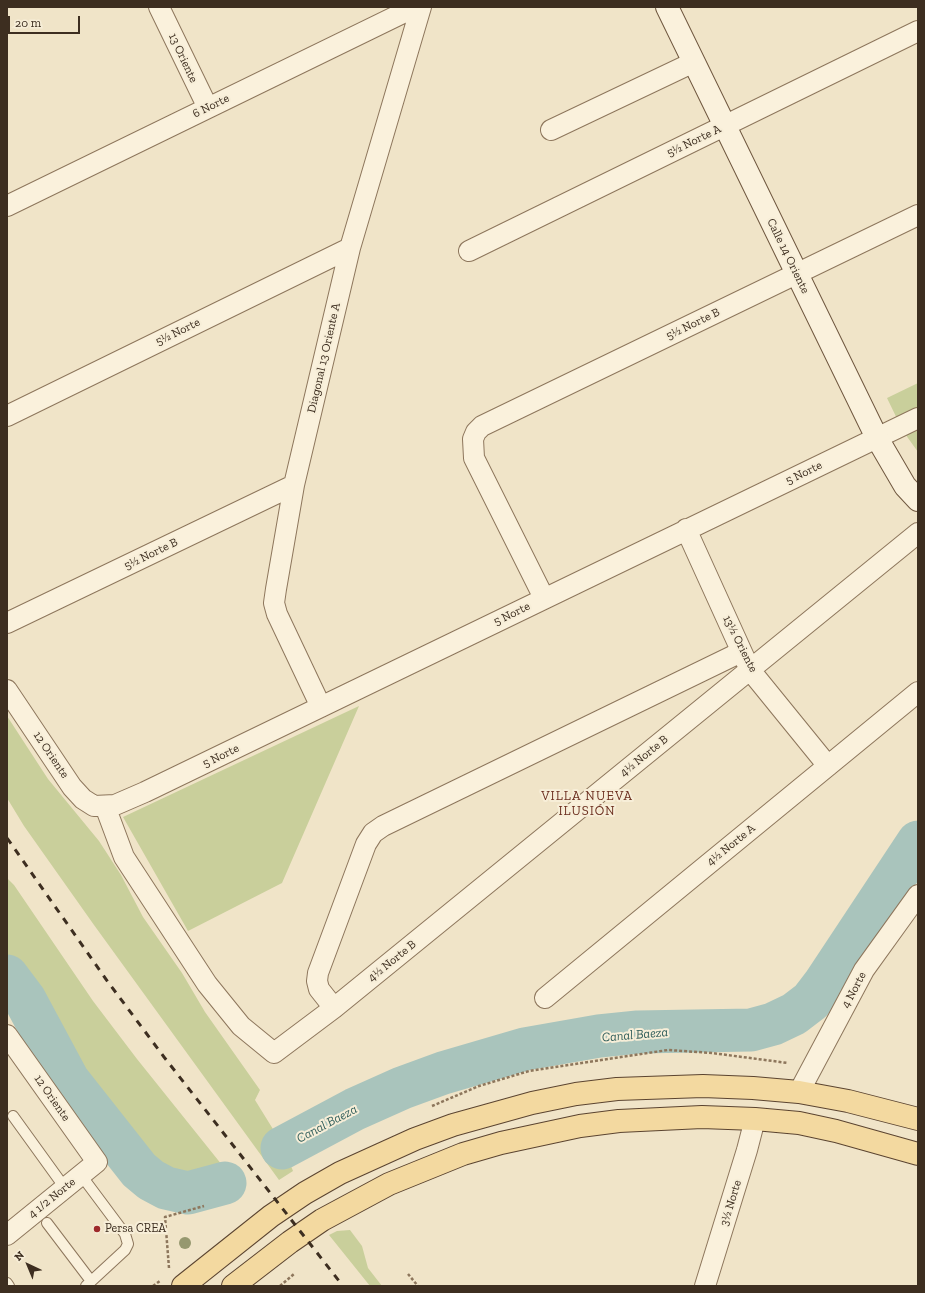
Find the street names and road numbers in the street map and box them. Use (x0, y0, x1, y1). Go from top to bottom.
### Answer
street label: 13 Oriente (165, 31, 201, 85)
street label: 6 Norte (190, 91, 232, 121)
street label: 5½ Norte A (665, 122, 723, 160)
street label: Calle 14 Oriente (764, 216, 812, 296)
street label: Diagonal 13 Oriente A (304, 302, 344, 414)
street label: 5½ Norte B (664, 305, 722, 343)
street label: 5½ Norte (153, 315, 203, 349)
street label: 5 Norte (783, 458, 825, 488)
street label: 5½ Norte B (122, 535, 180, 573)
street label: 5 Norte (491, 599, 533, 629)
street label: 13½ Oriente (720, 613, 760, 675)
street label: 12 Oriente (30, 729, 72, 781)
street label: 4½ Norte B (617, 732, 671, 780)
street label: 5 Norte (200, 741, 242, 771)
street label: 4½ Norte A (704, 821, 758, 869)
street label: 4½ Norte B (365, 937, 419, 985)
street label: 4 Norte (838, 969, 870, 1011)
street label: 12 Oriente (31, 1072, 73, 1124)
street label: 4 1/2 Norte (26, 1175, 78, 1221)
street label: 3½ Norte (717, 1178, 745, 1228)

